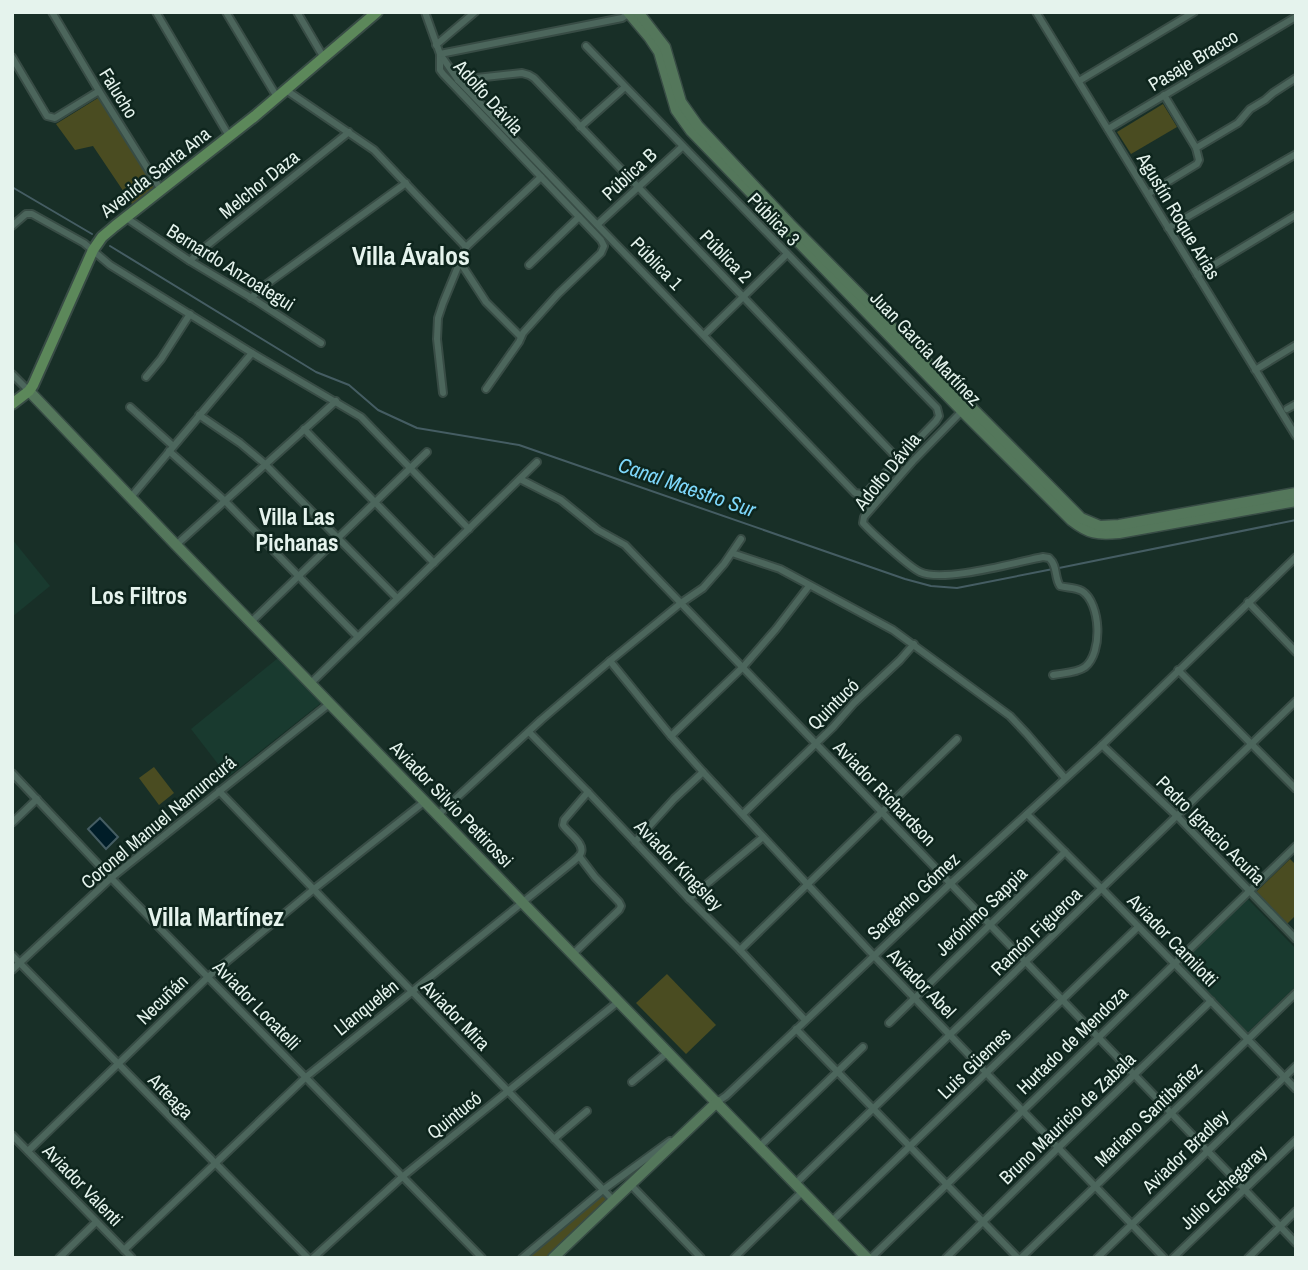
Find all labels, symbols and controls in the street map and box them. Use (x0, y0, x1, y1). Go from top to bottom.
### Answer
street label: Pasaje Bracco (1143, 23, 1243, 97)
street label: Adolfo Dávila (448, 53, 530, 140)
street label: Falucho (93, 63, 145, 123)
street label: Avenida Santa Ana (94, 121, 216, 224)
street label: Pública B (596, 142, 662, 206)
street label: Melchor Daza (213, 143, 305, 224)
street label: Agustín Roque Arias (1131, 147, 1227, 284)
street label: Pública 3 (742, 187, 806, 251)
street label: Bernardo Anzoategui (162, 217, 300, 317)
street label: Pública 2 (694, 224, 758, 288)
street label: Pública 1 (625, 231, 689, 296)
district label: Villa Ávalos (352, 238, 470, 273)
street label: Juan García Martínez (865, 285, 988, 411)
street label: Adolfo Dávila (847, 427, 926, 516)
water label: Canal Maestro Sur (614, 450, 761, 524)
district label: Villa Las Pichanas (256, 501, 338, 558)
district label: Los Filtros (91, 580, 187, 611)
street label: Quintucó (801, 672, 865, 736)
street label: Aviador Silvio Pettirossi (384, 734, 519, 873)
street label: Aviador Richardson (827, 734, 942, 851)
street label: Coronel Manuel Namuncurá (75, 749, 241, 895)
street label: Pedro Ignacio Acuña (1151, 770, 1272, 891)
street label: Aviador Kingsley (628, 813, 729, 916)
street label: Sargento Gómez (861, 846, 965, 946)
street label: Jerónimo Sappia (929, 860, 1033, 962)
street label: Ramón Figueroa (985, 881, 1087, 981)
street label: Aviador Camilotti (1121, 887, 1224, 992)
district label: Villa Martínez (148, 899, 284, 934)
street label: Aviador Abel (881, 942, 962, 1024)
street label: Aviador Locatelli (207, 954, 307, 1056)
street label: Necuñán (131, 968, 193, 1030)
street label: Llanquelén (328, 973, 404, 1041)
street label: Aviador Mira (415, 973, 496, 1056)
street label: Hurtado de Mendoza (1011, 980, 1134, 1100)
street label: Luis Güemes (932, 1021, 1017, 1105)
street label: Bruno Mauricio de Zabala (993, 1046, 1141, 1190)
street label: Mariano Santibañez (1088, 1056, 1208, 1172)
street label: Arteaga (142, 1067, 200, 1125)
street label: Quintucó (421, 1085, 487, 1145)
street label: Aviador Bradley (1135, 1103, 1234, 1199)
street label: Aviador Valenti (36, 1137, 129, 1232)
street label: Julio Echegaray (1174, 1139, 1272, 1235)

